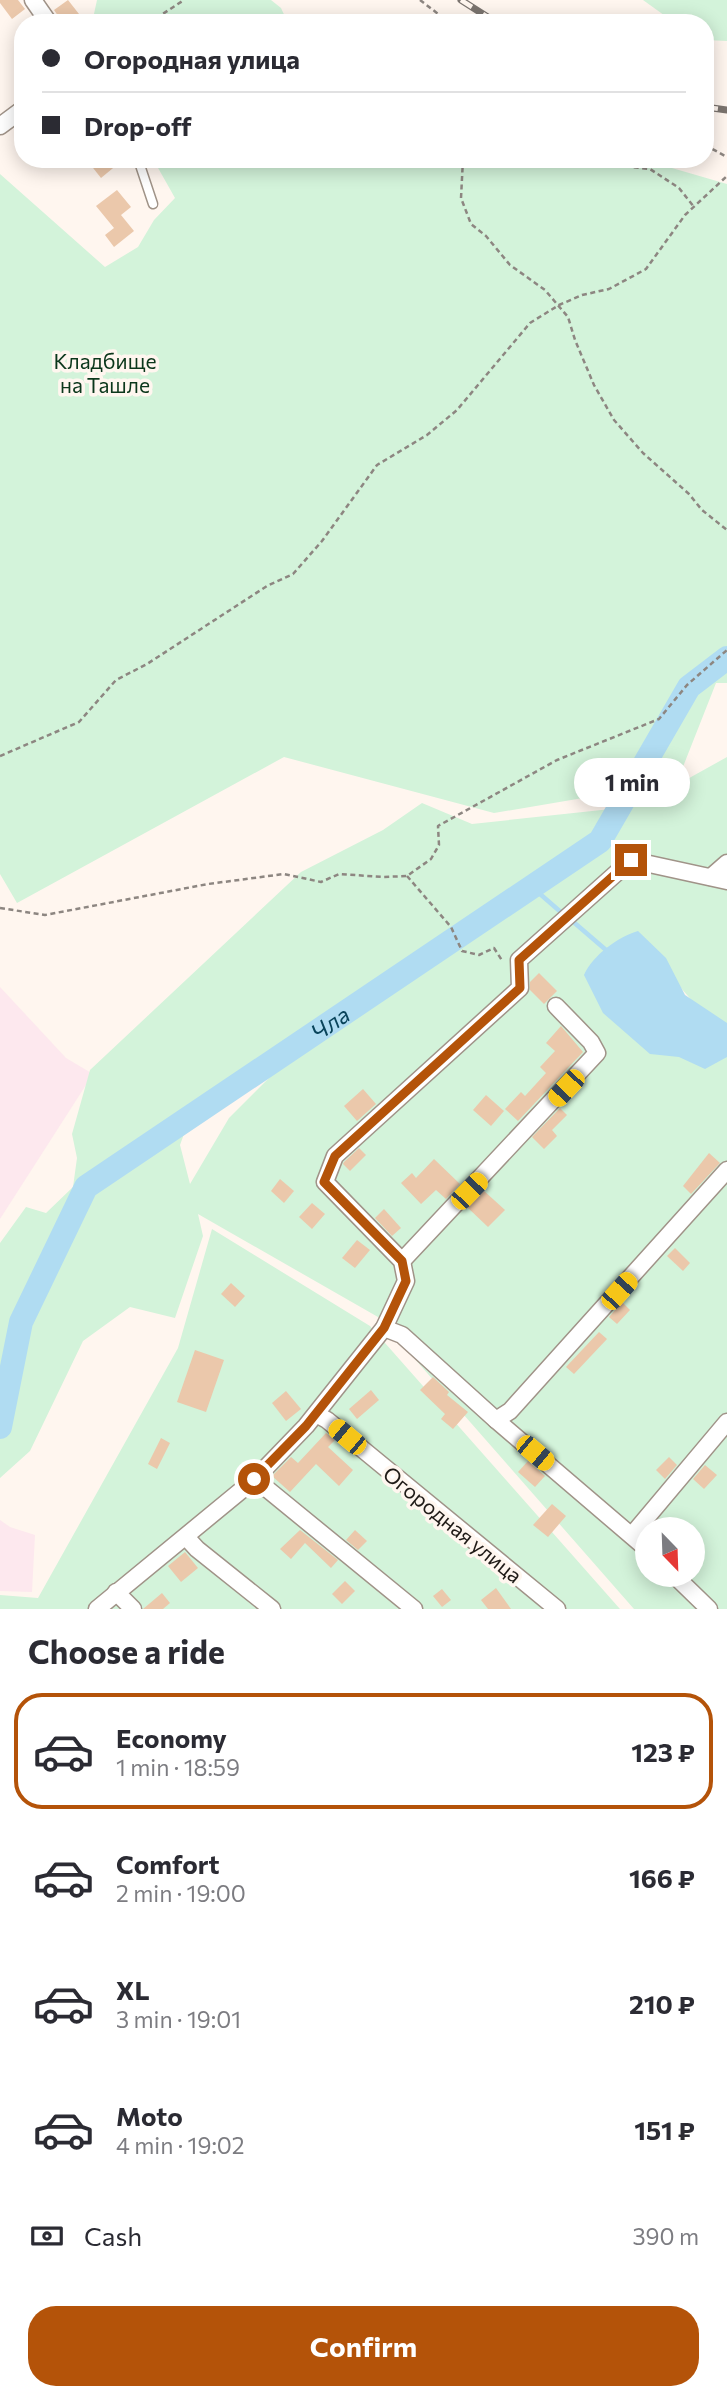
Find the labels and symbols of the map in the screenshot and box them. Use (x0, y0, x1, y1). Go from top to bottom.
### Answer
park label: Кладбище на Ташле (53, 348, 157, 397)
callout: 1 min (573, 758, 689, 808)
route end (615, 844, 647, 876)
water label: Чла (305, 1000, 355, 1046)
car (544, 1065, 589, 1111)
car (447, 1169, 492, 1213)
car (598, 1268, 641, 1314)
car (325, 1415, 370, 1459)
car (513, 1431, 558, 1475)
street label: Огородная улица (379, 1460, 527, 1588)
route start (238, 1463, 270, 1495)
north arrow (635, 1517, 705, 1587)

